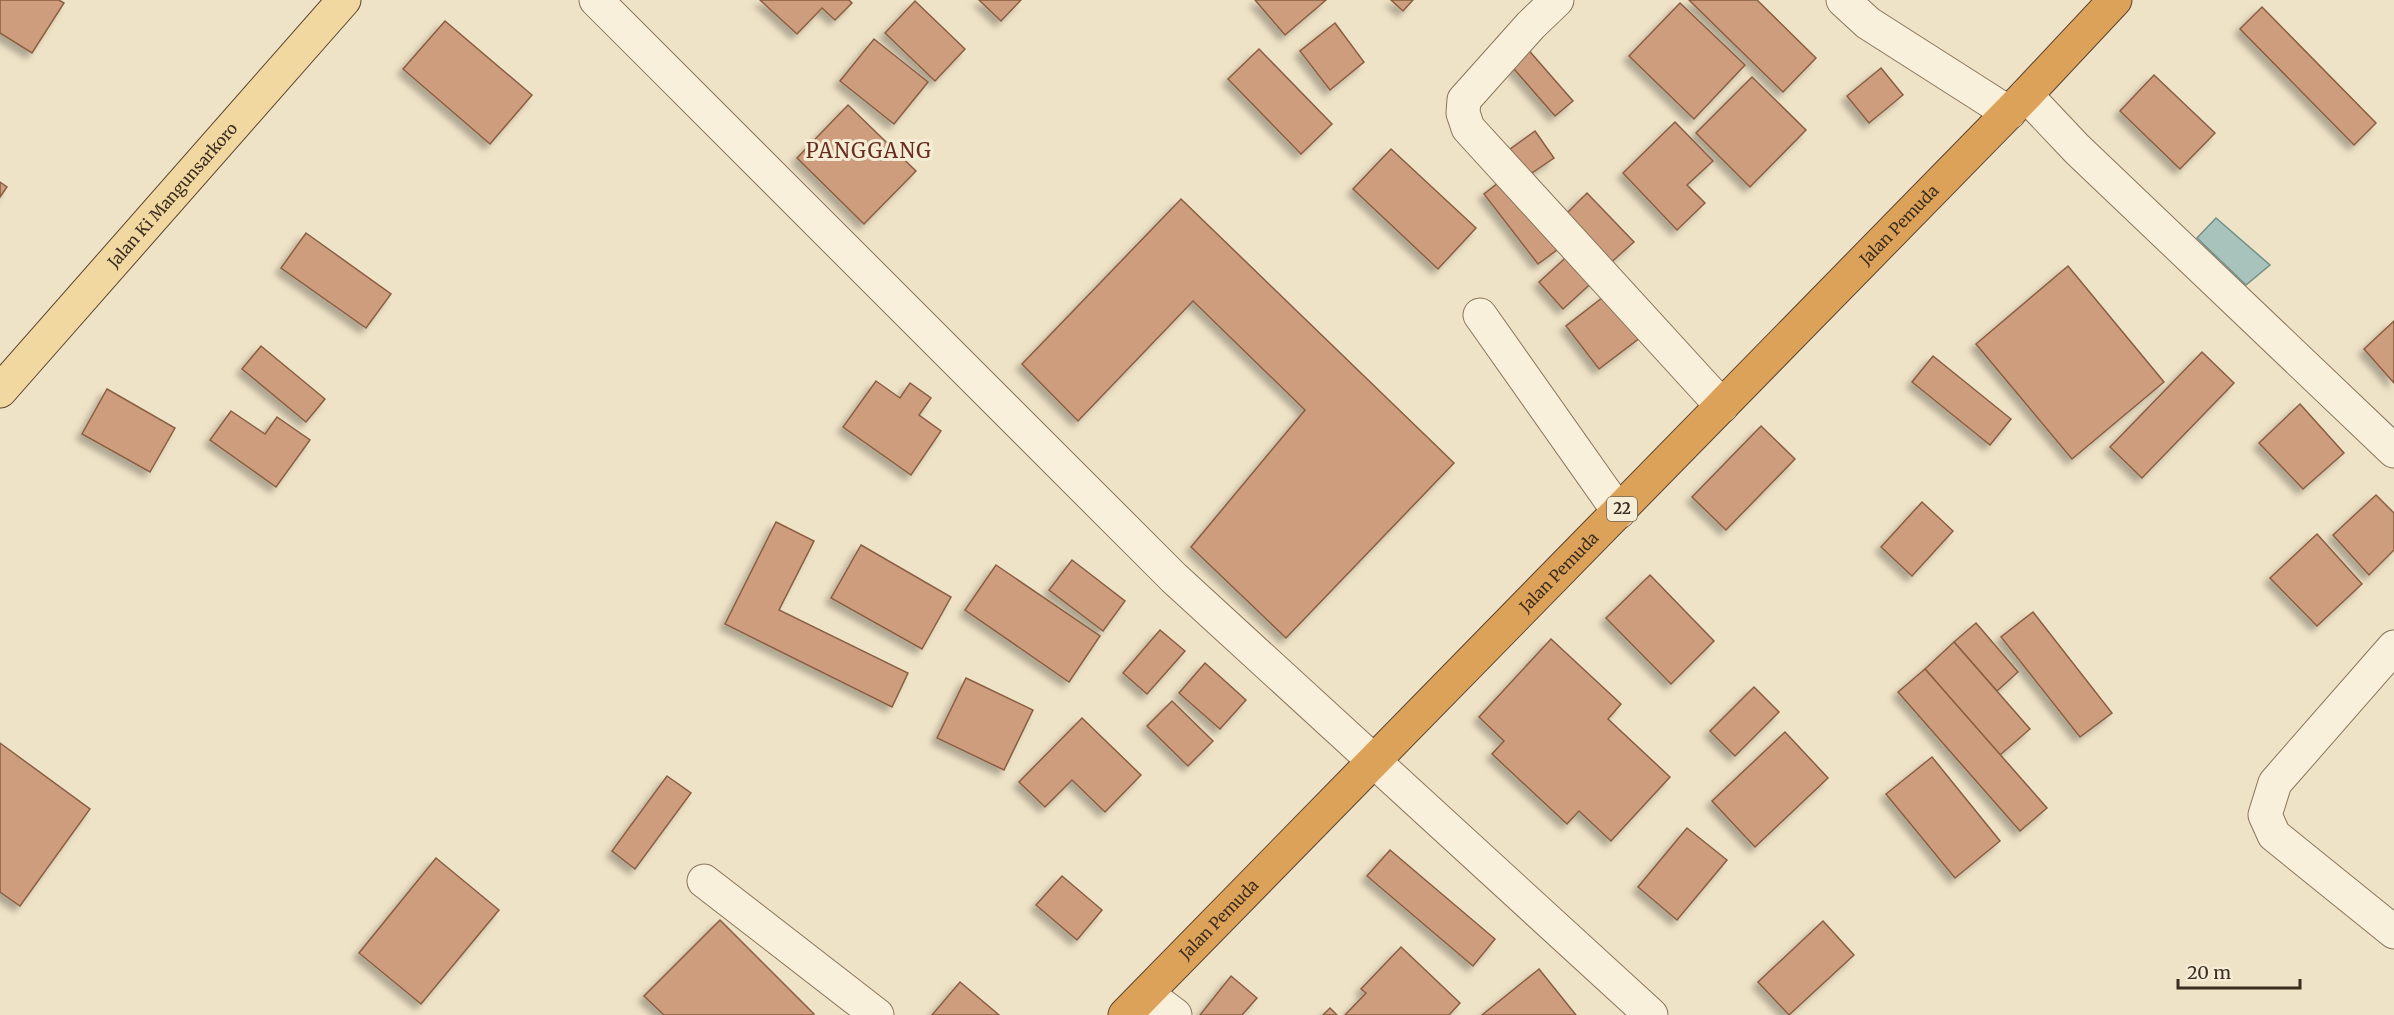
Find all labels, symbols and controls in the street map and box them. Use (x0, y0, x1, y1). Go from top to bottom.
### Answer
street label: Jalan Ki Mangunsarkoro (103, 118, 242, 272)
district label: PANGGANG (806, 138, 932, 163)
street label: Jalan Pemuda (1855, 180, 1943, 270)
road number: 22 (1607, 497, 1637, 521)
street label: Jalan Pemuda (1514, 527, 1603, 617)
street label: Jalan Pemuda (1174, 875, 1263, 964)
scale bar (2178, 952, 2300, 990)
text: 20 m (2187, 961, 2231, 984)

